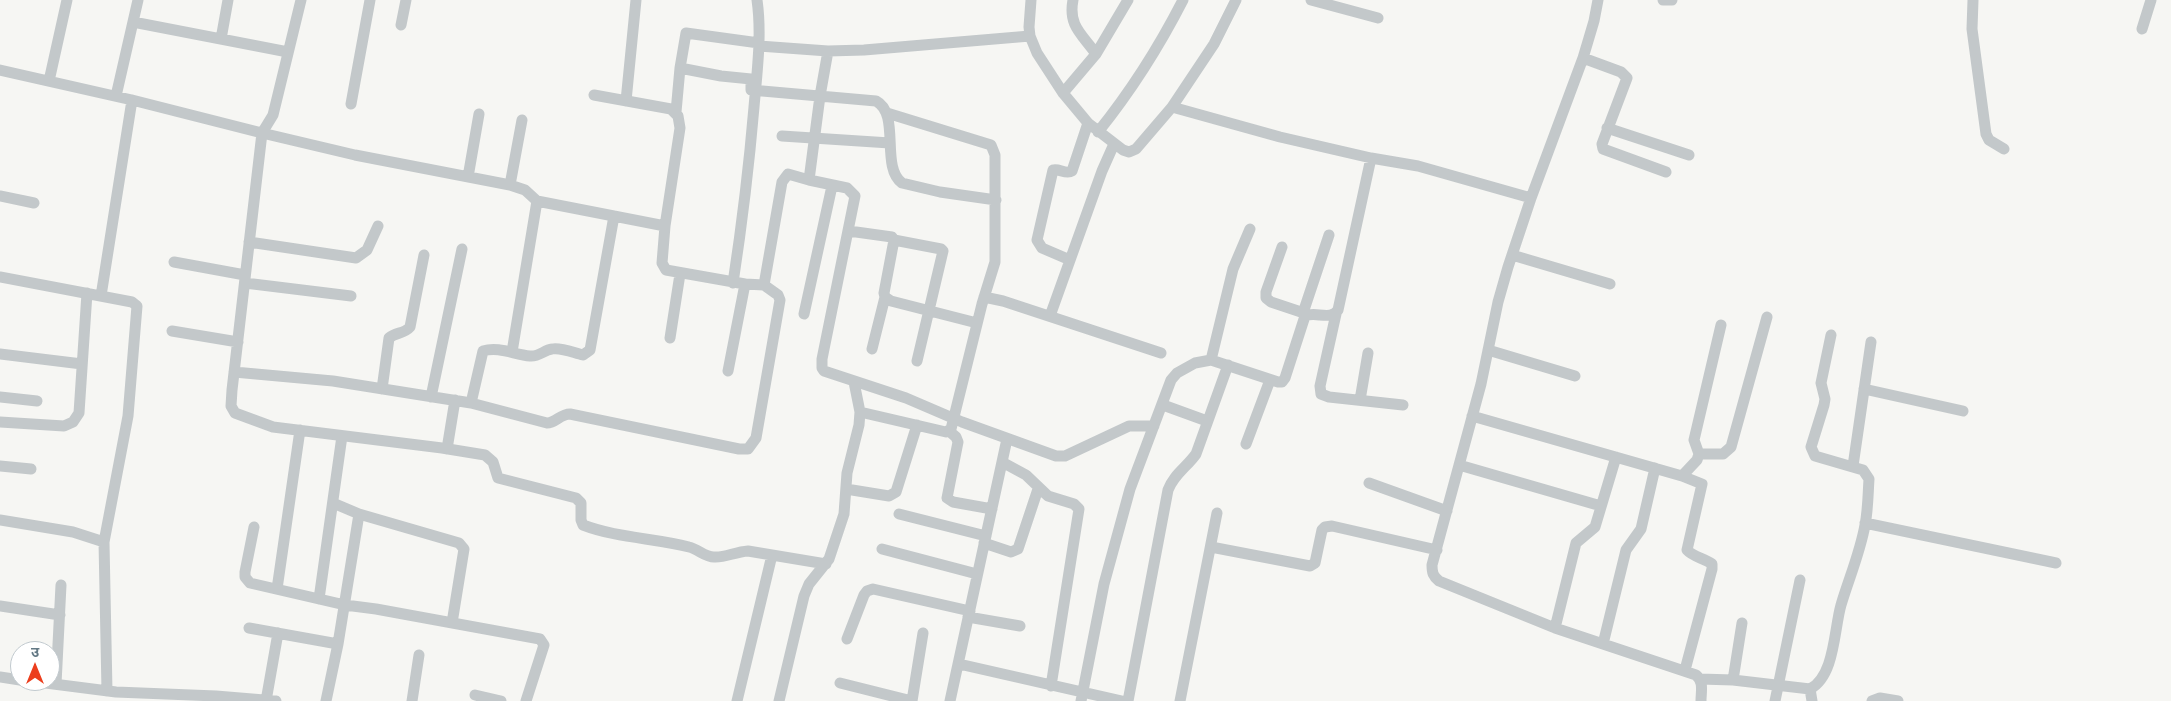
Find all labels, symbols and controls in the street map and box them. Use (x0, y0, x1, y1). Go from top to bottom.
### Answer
north arrow (10, 641, 60, 691)
text: उ (31, 644, 39, 660)

